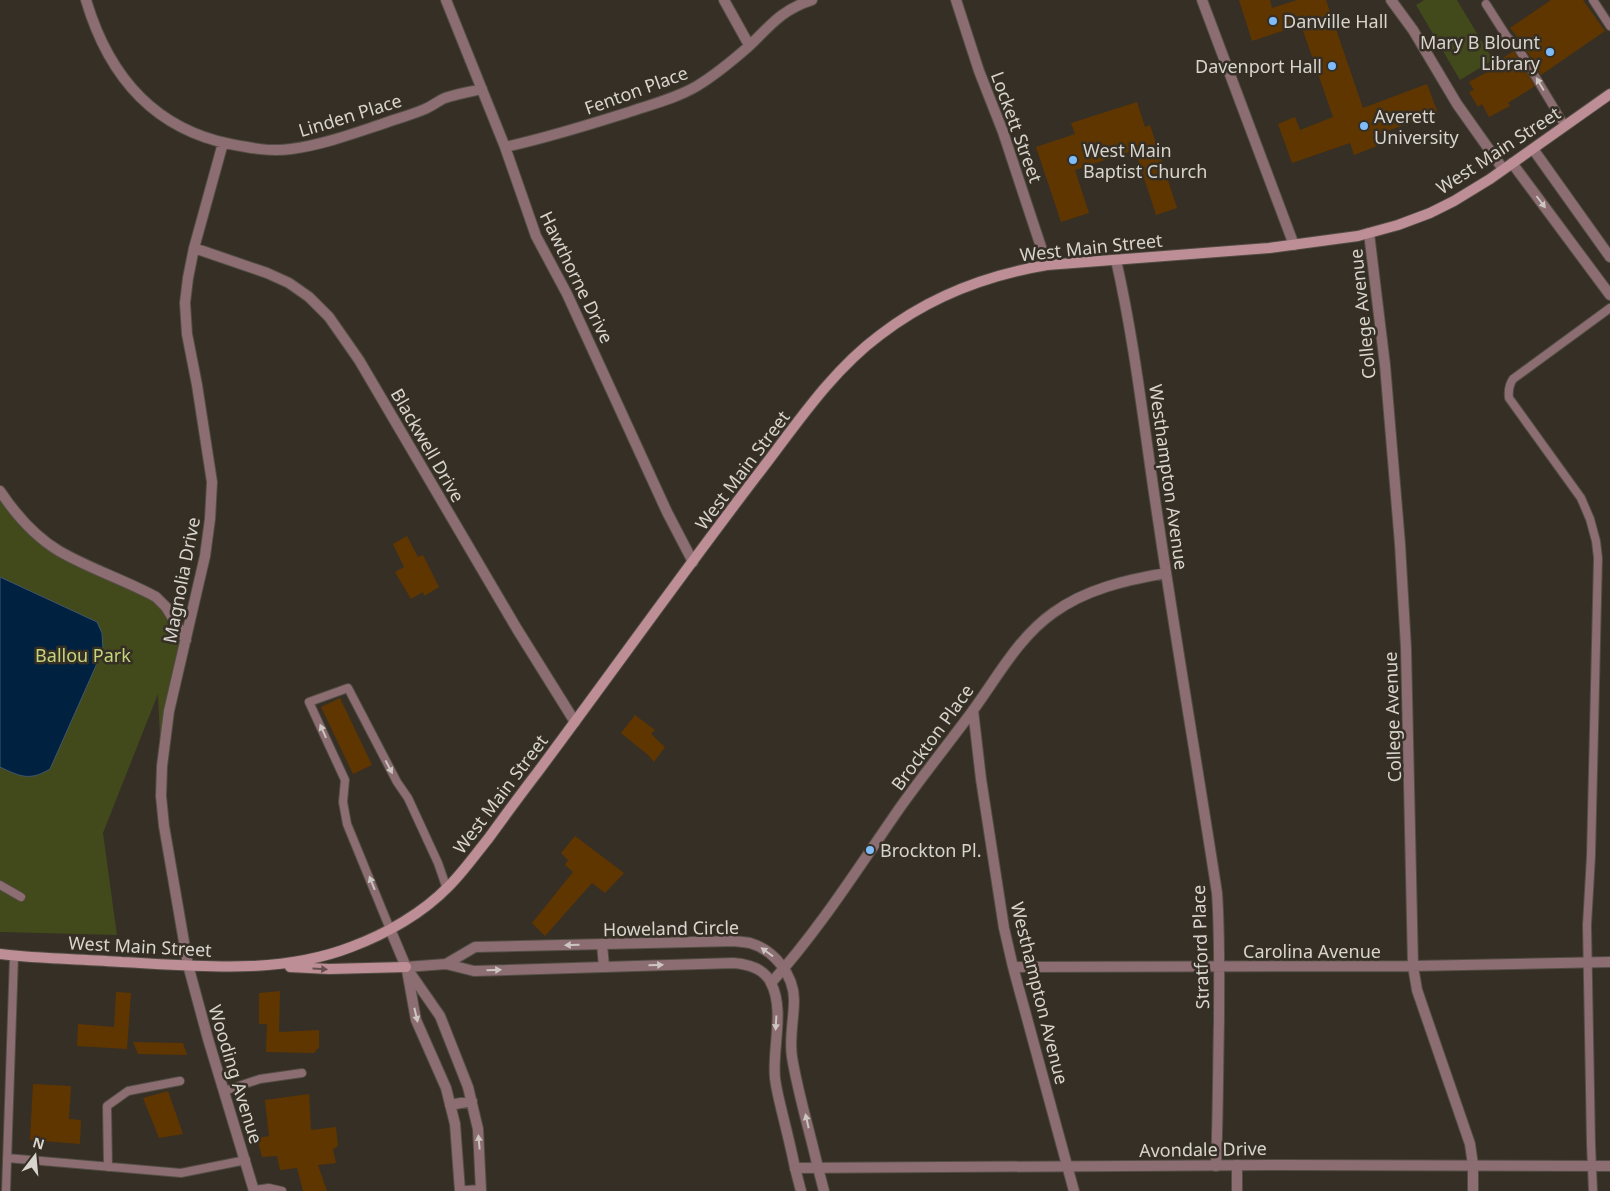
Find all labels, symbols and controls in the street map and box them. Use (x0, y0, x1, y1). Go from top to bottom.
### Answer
place label: Danville Hall (1283, 9, 1388, 33)
marker: Danville Hall (1267, 15, 1279, 27)
place label: Mary B Blount Library (1420, 30, 1541, 75)
marker: Mary B Blount Library (1544, 46, 1556, 58)
place label: Davenport Hall (1195, 54, 1322, 78)
street label: Fenton Place (581, 60, 691, 120)
marker: Davenport Hall (1326, 60, 1338, 72)
street label: Lockett Street (986, 68, 1048, 186)
one-way arrow (1536, 77, 1545, 90)
street label: Linden Place (295, 88, 405, 142)
street label: West Main Street (1431, 101, 1565, 199)
place label: Averett University (1374, 104, 1459, 149)
marker: Averett University (1358, 120, 1370, 132)
place label: West Main Baptist Church (1083, 138, 1207, 183)
marker: West Main Baptist Church (1067, 154, 1079, 166)
one-way arrow (1536, 195, 1546, 209)
street label: Hawthorne Drive (535, 207, 619, 347)
street label: West Main Street (1018, 228, 1164, 266)
street label: College Avenue (1343, 248, 1381, 380)
street label: Westhampton Avenue (1144, 383, 1194, 571)
street label: Blackwell Drive (386, 384, 470, 506)
street label: West Main Street (689, 405, 795, 535)
street label: Magnolia Drive (157, 515, 205, 645)
park label: Ballou Park (35, 643, 131, 667)
street label: College Avenue (1378, 651, 1406, 783)
street label: Brockton Place (885, 679, 979, 795)
one-way arrow (318, 724, 326, 738)
street label: West Main Street (447, 729, 553, 859)
one-way arrow (385, 759, 393, 774)
place label: Brockton Pl. (880, 838, 981, 862)
marker: Brockton Pl. (864, 844, 876, 856)
one-way arrow (368, 876, 376, 891)
street label: Stratford Place (1186, 884, 1214, 1010)
street label: Westhampton Avenue (1006, 899, 1074, 1087)
street label: Howeland Circle (603, 915, 739, 941)
street label: West Main Street (68, 930, 213, 962)
street label: Carolina Avenue (1243, 939, 1381, 963)
one-way arrow (564, 941, 580, 949)
one-way arrow (760, 947, 774, 957)
one-way arrow (649, 961, 665, 969)
one-way arrow (312, 965, 328, 973)
one-way arrow (486, 966, 502, 974)
street label: Wooding Avenue (203, 1002, 269, 1146)
one-way arrow (412, 1007, 420, 1023)
one-way arrow (772, 1015, 780, 1031)
one-way arrow (803, 1113, 811, 1128)
north arrow (10, 1131, 60, 1181)
text: N (31, 1132, 47, 1154)
one-way arrow (475, 1134, 483, 1150)
street label: Avondale Drive (1139, 1136, 1267, 1162)

